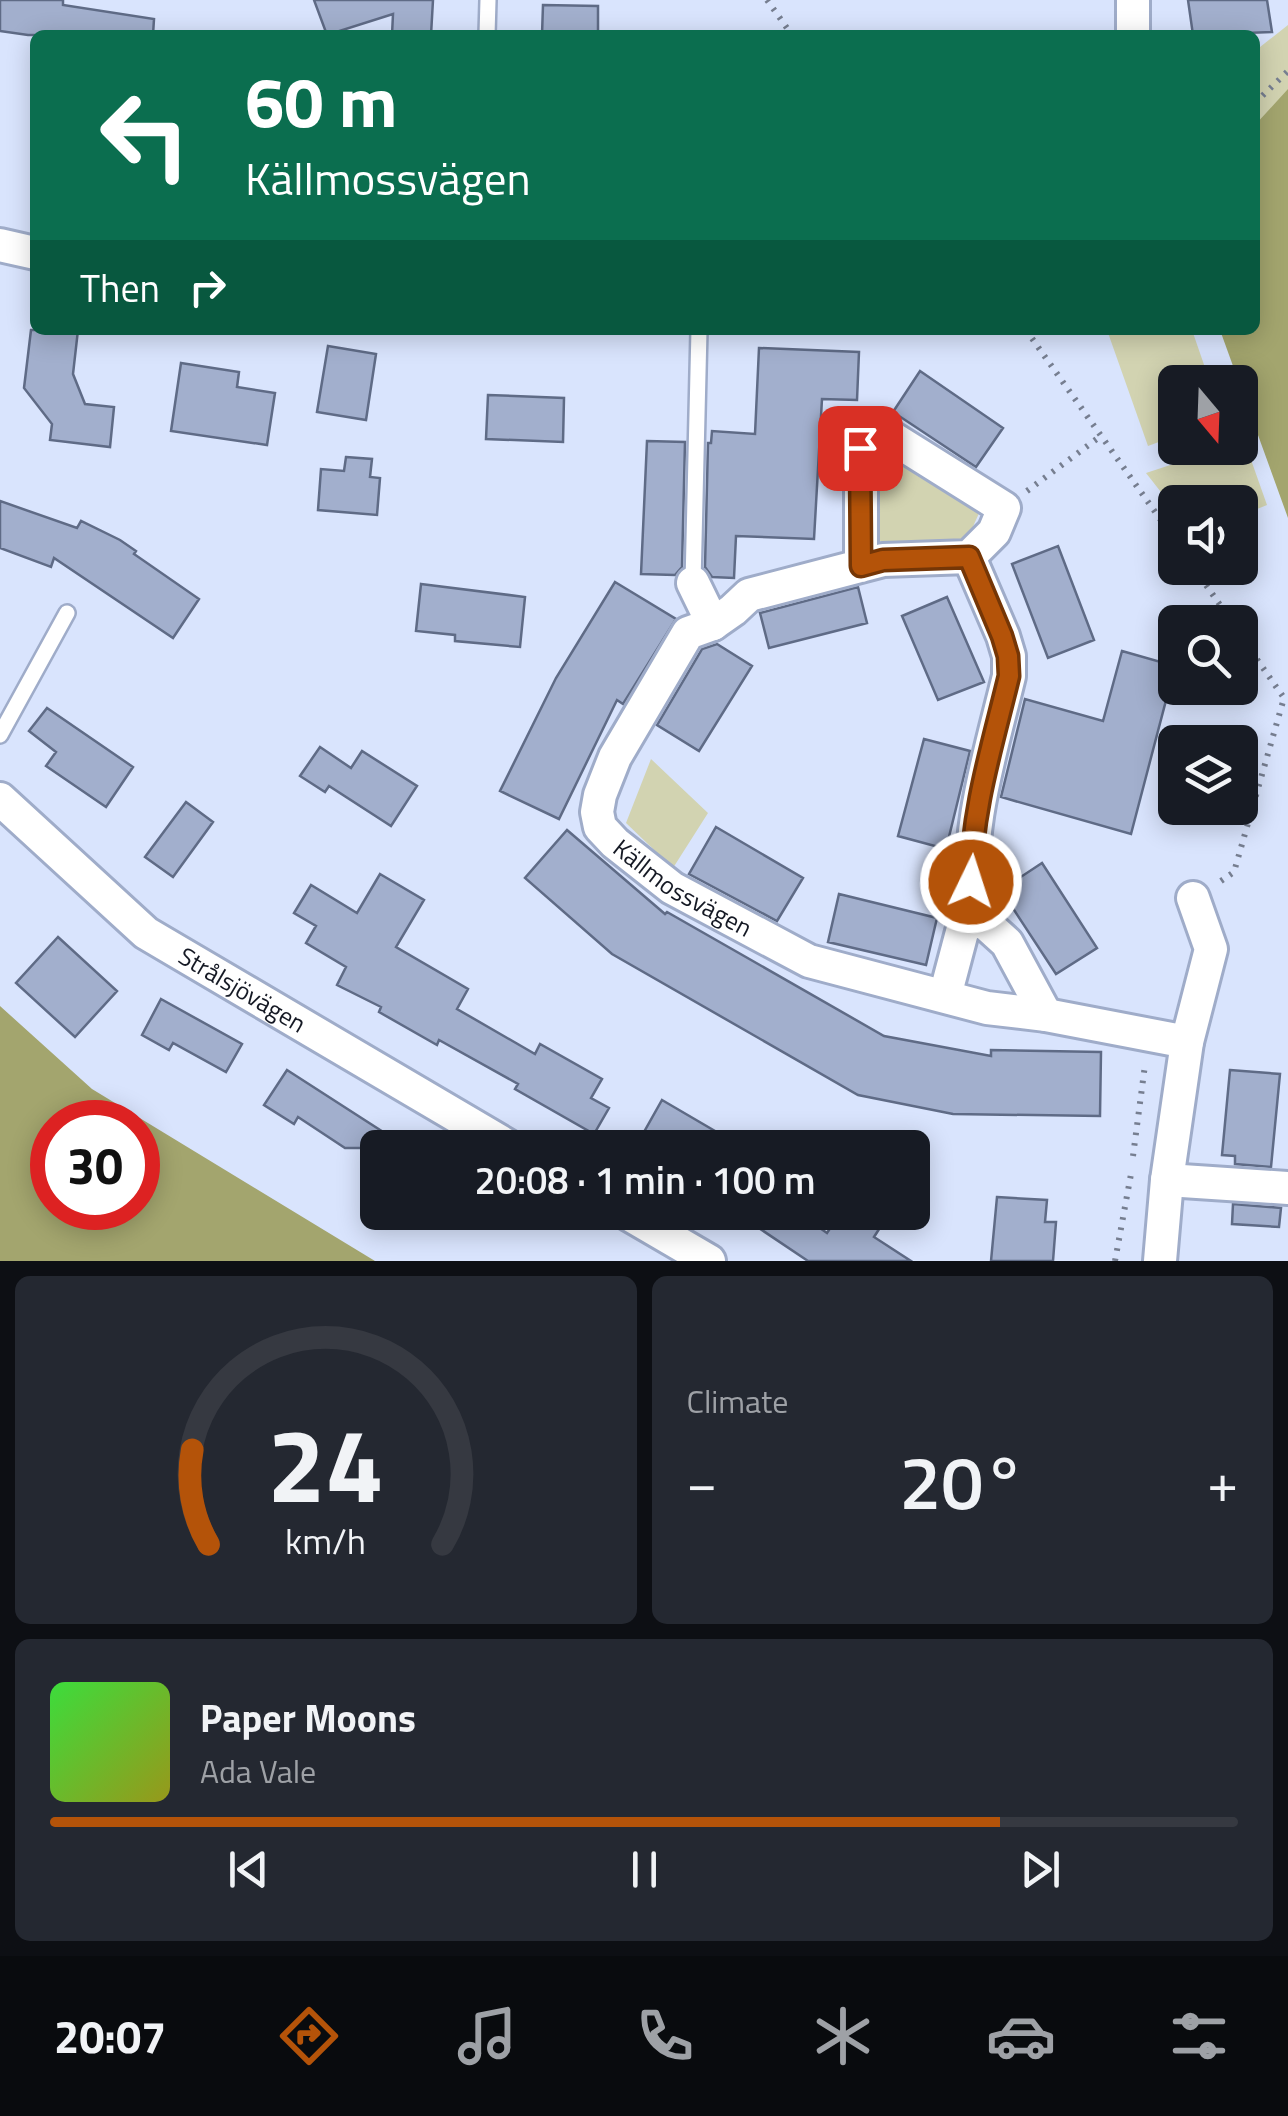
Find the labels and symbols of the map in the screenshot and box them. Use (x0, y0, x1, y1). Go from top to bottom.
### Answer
north arrow (1158, 365, 1258, 465)
pin (818, 406, 903, 491)
street label: Källmossvägen (605, 829, 759, 946)
position arrow (919, 830, 1023, 934)
street label: Strålsjövägen (171, 937, 313, 1042)
speed limit sign: 30 (30, 1100, 160, 1230)

